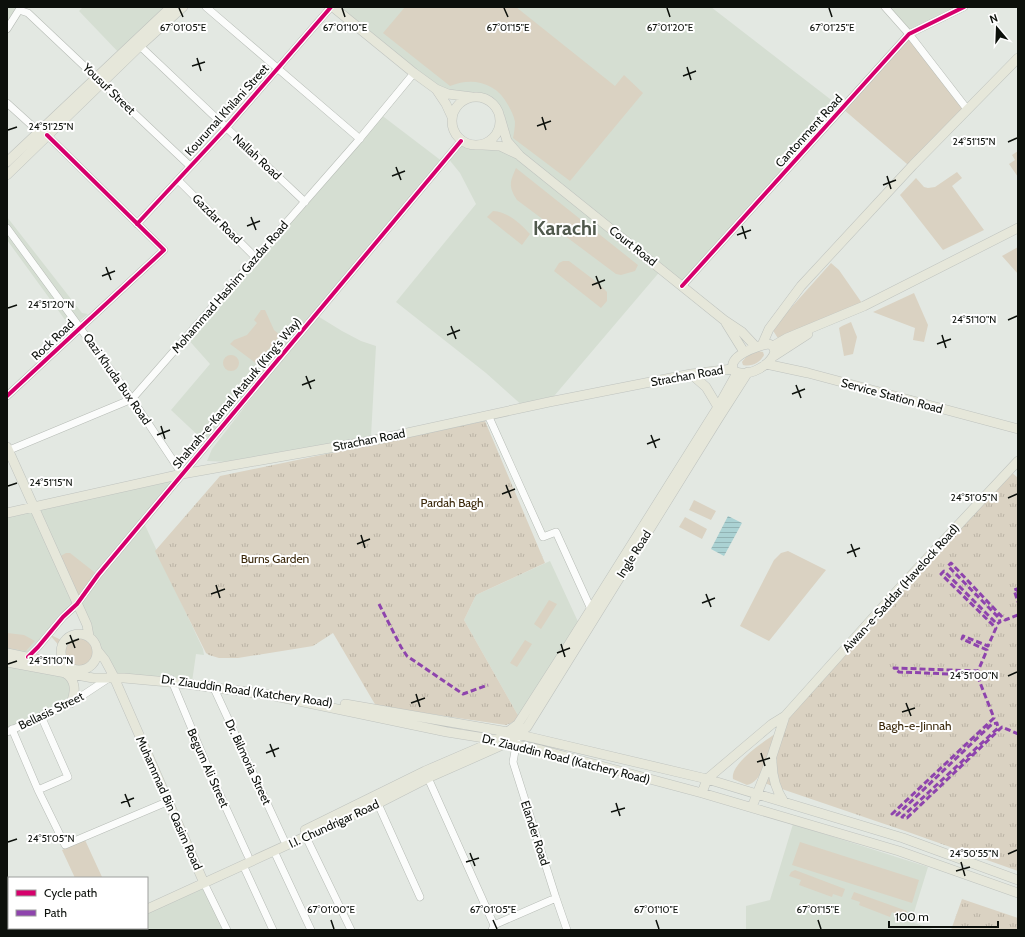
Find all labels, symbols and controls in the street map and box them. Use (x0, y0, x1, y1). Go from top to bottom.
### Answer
north arrow (977, 8, 1017, 48)
text: N (988, 11, 1000, 26)
text: 67°01'05"E (160, 21, 207, 34)
text: 67°01'10"E (323, 21, 368, 34)
text: 67°01'15"E (487, 21, 530, 34)
text: 67°01'20"E (647, 21, 694, 34)
text: 67°01'25"E (810, 21, 855, 34)
street label: Yousuf Street (79, 59, 139, 117)
street label: Kourumal Khilani Street (181, 61, 272, 159)
street label: Cantonment Road (772, 91, 845, 170)
text: 24°51'25"N (28, 120, 74, 133)
street label: Nallah Road (230, 130, 285, 183)
text: 24°51'15"N (952, 135, 996, 148)
street label: Gazdar Road (189, 191, 245, 247)
district label: Karachi (533, 216, 597, 240)
street label: Mohammad Hashim Gazdar Road (168, 217, 291, 356)
street label: Court Road (606, 222, 660, 269)
text: 24°51'20"N (28, 298, 74, 311)
text: 24°51'10"N (952, 313, 996, 326)
street label: Shahrah-e-Kamal Ataturk (King's Way) (169, 314, 304, 471)
street label: Rock Road (28, 316, 77, 363)
street label: Qazi Khuda Bux Road (80, 330, 155, 427)
street label: Strachan Road (649, 362, 724, 389)
street label: Service Station Road (840, 375, 945, 416)
street label: Strachan Road (331, 425, 406, 454)
text: 24°51'15"N (29, 476, 73, 489)
text: 24°51'05"N (951, 491, 997, 504)
park label: Pardah Bagh (420, 495, 484, 510)
street label: Aiwan-e-Saddar (Havelock Road) (839, 520, 962, 655)
street label: Ingle Road (613, 527, 654, 580)
park label: Burns Garden (241, 551, 310, 566)
text: 24°51'10"N (29, 654, 73, 667)
text: 24°51'00"N (950, 669, 998, 682)
street label: Dr. Ziauddin Road (Katchery Road) (160, 671, 334, 710)
street label: Bellasis Street (16, 688, 86, 733)
street label: Dr. Bilmoria Street (222, 717, 275, 807)
park label: Bagh-e-Jinnah (879, 718, 951, 733)
street label: Begum Ali Street (184, 726, 233, 810)
street label: Dr. Ziauddin Road (Katchery Road) (480, 730, 652, 787)
street label: Muhammad Bin Qasim Road (133, 733, 206, 872)
street label: I.I. Chundrigar Road (286, 796, 381, 851)
street label: Elander Road (518, 799, 553, 867)
text: 24°51'05"N (28, 832, 74, 845)
text: 24°50'55"N (949, 847, 999, 860)
legend (8, 877, 148, 929)
text: Cycle path (44, 885, 97, 900)
text: 67°01'00"E (307, 903, 356, 916)
text: 67°01'05"E (470, 903, 517, 916)
text: 67°01'10"E (634, 903, 679, 916)
text: 67°01'15"E (797, 903, 840, 916)
scale bar (889, 903, 998, 929)
text: Path (44, 905, 67, 920)
text: 100 m (895, 909, 929, 924)

